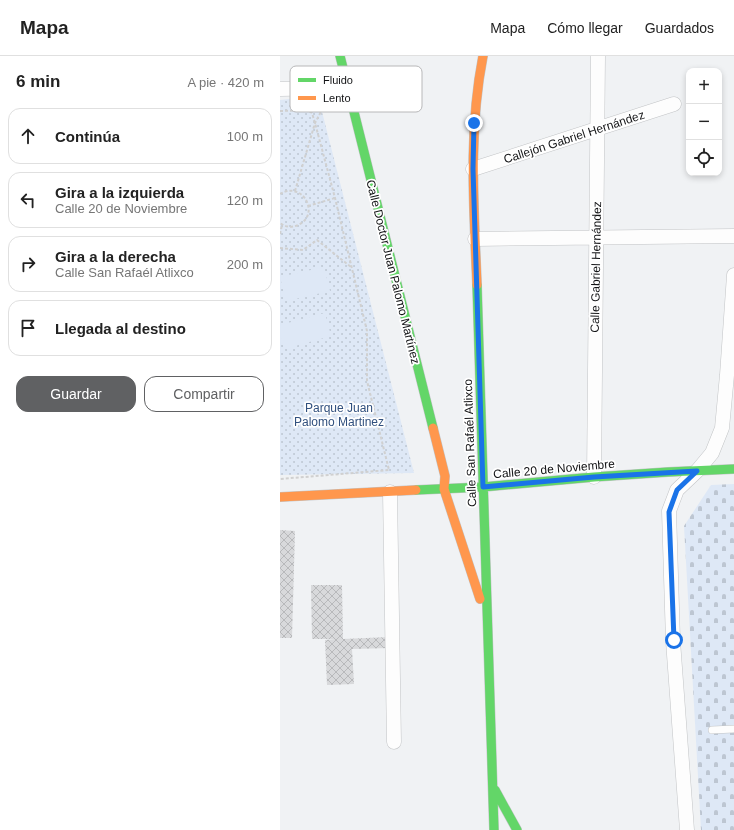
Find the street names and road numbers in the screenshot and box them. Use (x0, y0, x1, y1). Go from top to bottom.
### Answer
street label: Callejón Gabriel Hernández (502, 108, 646, 166)
street label: Calle Doctor Juan Palomo Martínez (363, 178, 423, 366)
street label: Calle Gabriel Hernández (588, 201, 604, 333)
street label: Calle San Rafaél Atlixco (461, 378, 479, 507)
street label: Calle 20 de Noviembre (493, 457, 616, 481)

